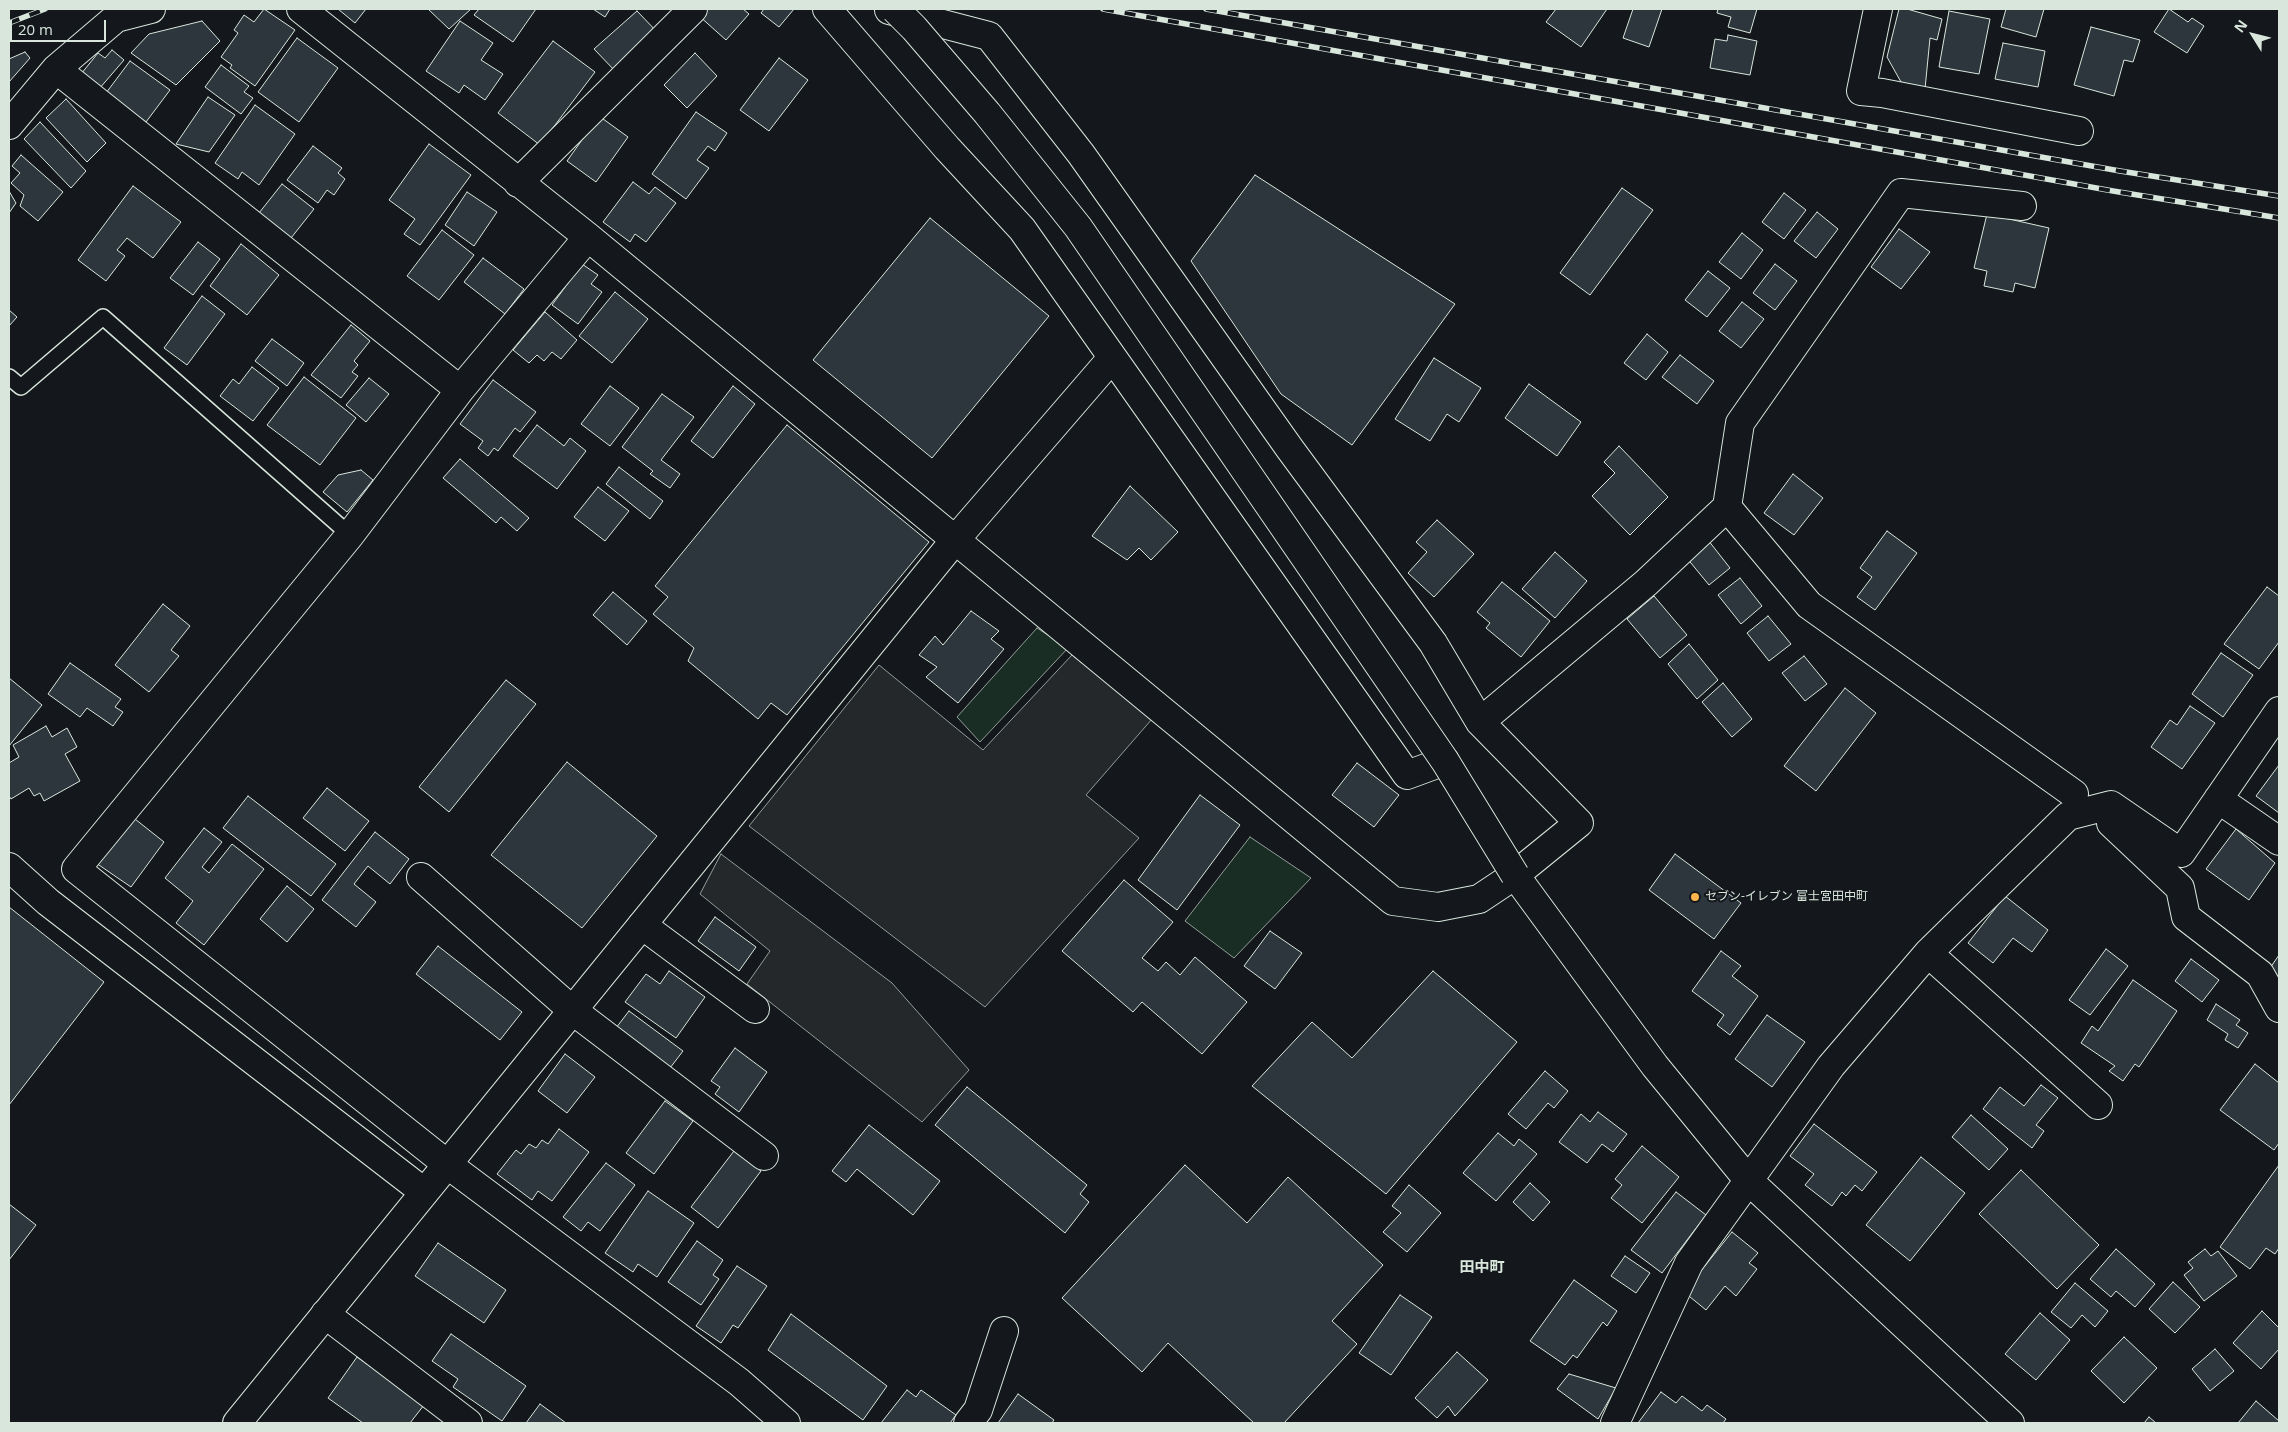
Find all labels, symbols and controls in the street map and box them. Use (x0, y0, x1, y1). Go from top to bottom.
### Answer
scale bar (12, 10, 109, 42)
north arrow (2228, 10, 2278, 60)
text: N (2229, 16, 2251, 36)
text: 20 m (18, 19, 53, 39)
place label: セブン-イレブン 富士宮田中町 (1705, 890, 1868, 904)
marker: セブン-イレブン 富士宮田中町 (1689, 891, 1701, 903)
district label: 田中町 (1460, 1259, 1504, 1277)

